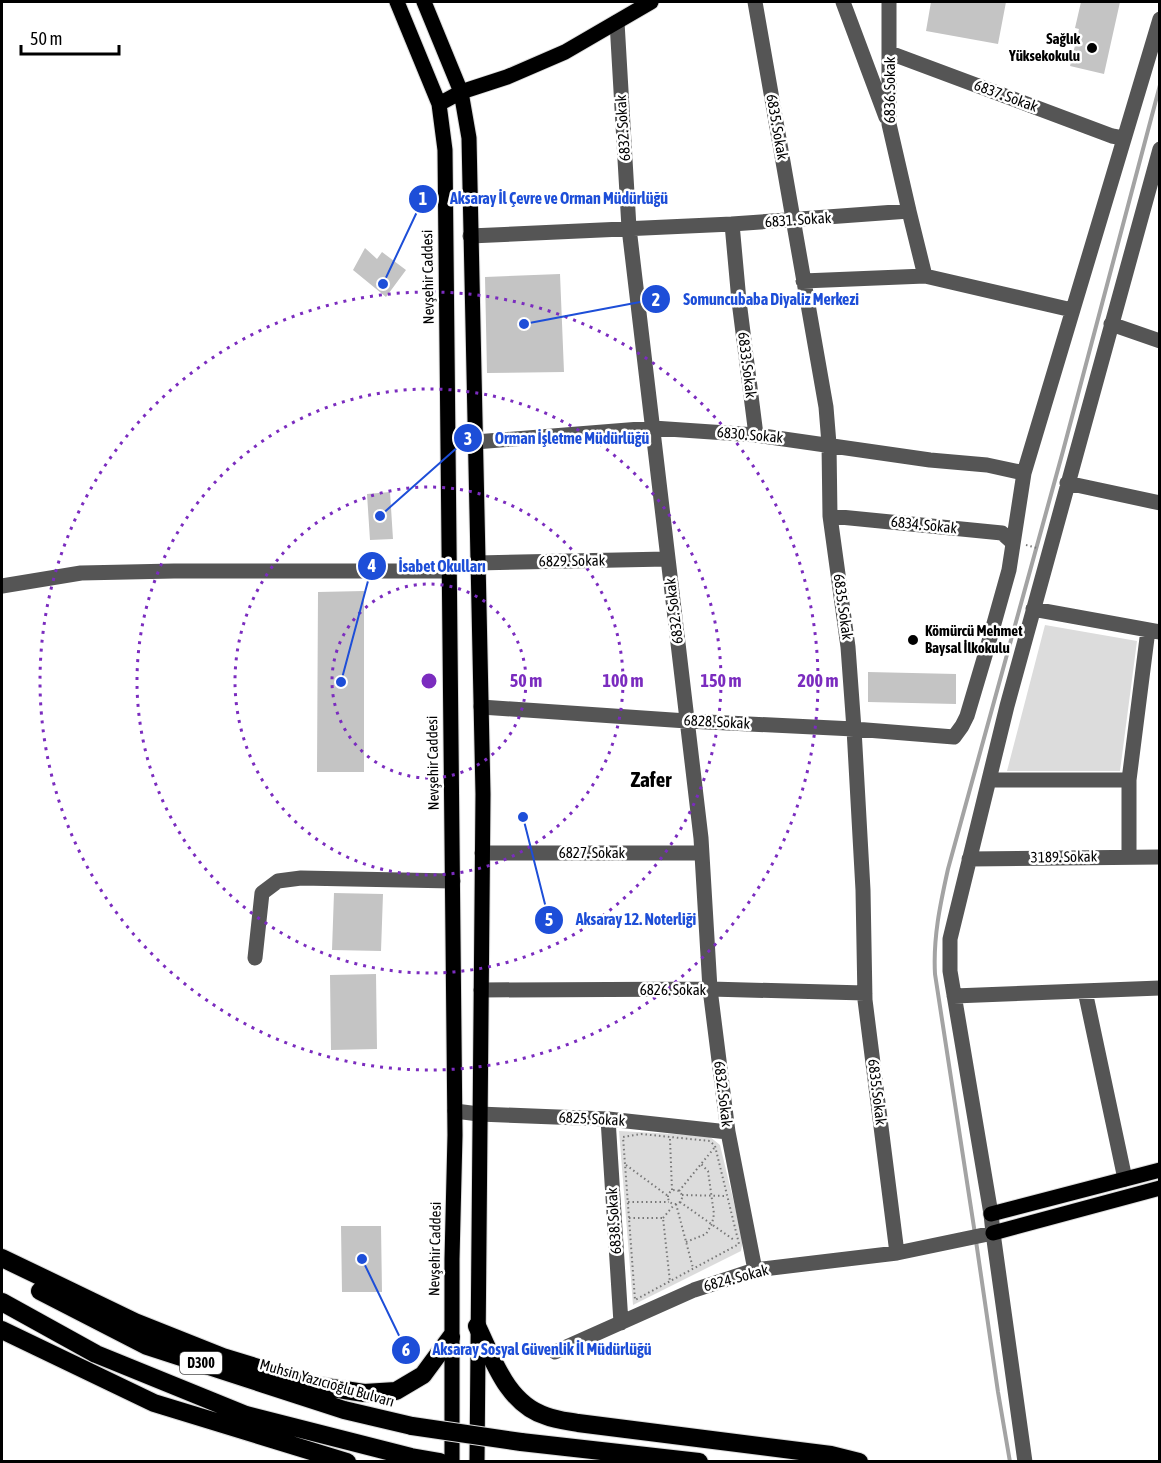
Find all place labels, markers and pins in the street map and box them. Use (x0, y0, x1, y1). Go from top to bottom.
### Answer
place label: Sağlık Yüksekokulu (1008, 30, 1080, 64)
marker: Sağlık Yüksekokulu (1085, 41, 1099, 55)
callout: Aksaray İl Çevre ve Orman Müdürlüğü (408, 182, 680, 216)
callout: Somuncubaba Diyaliz Merkezi (641, 282, 870, 316)
callout: Orman İşletme Müdürlüğü (453, 421, 661, 455)
callout: İsabet Okulları (357, 549, 498, 583)
place label: Kömürcü Mehmet Baysal İlkokulu (925, 622, 1023, 656)
marker: Kömürcü Mehmet Baysal İlkokulu (906, 633, 920, 647)
centre of rings (419, 671, 439, 691)
callout: Aksaray 12. Noterliği (534, 903, 709, 937)
callout: Aksaray Sosyal Güvenlik İl Müdürlüğü (391, 1333, 664, 1367)

